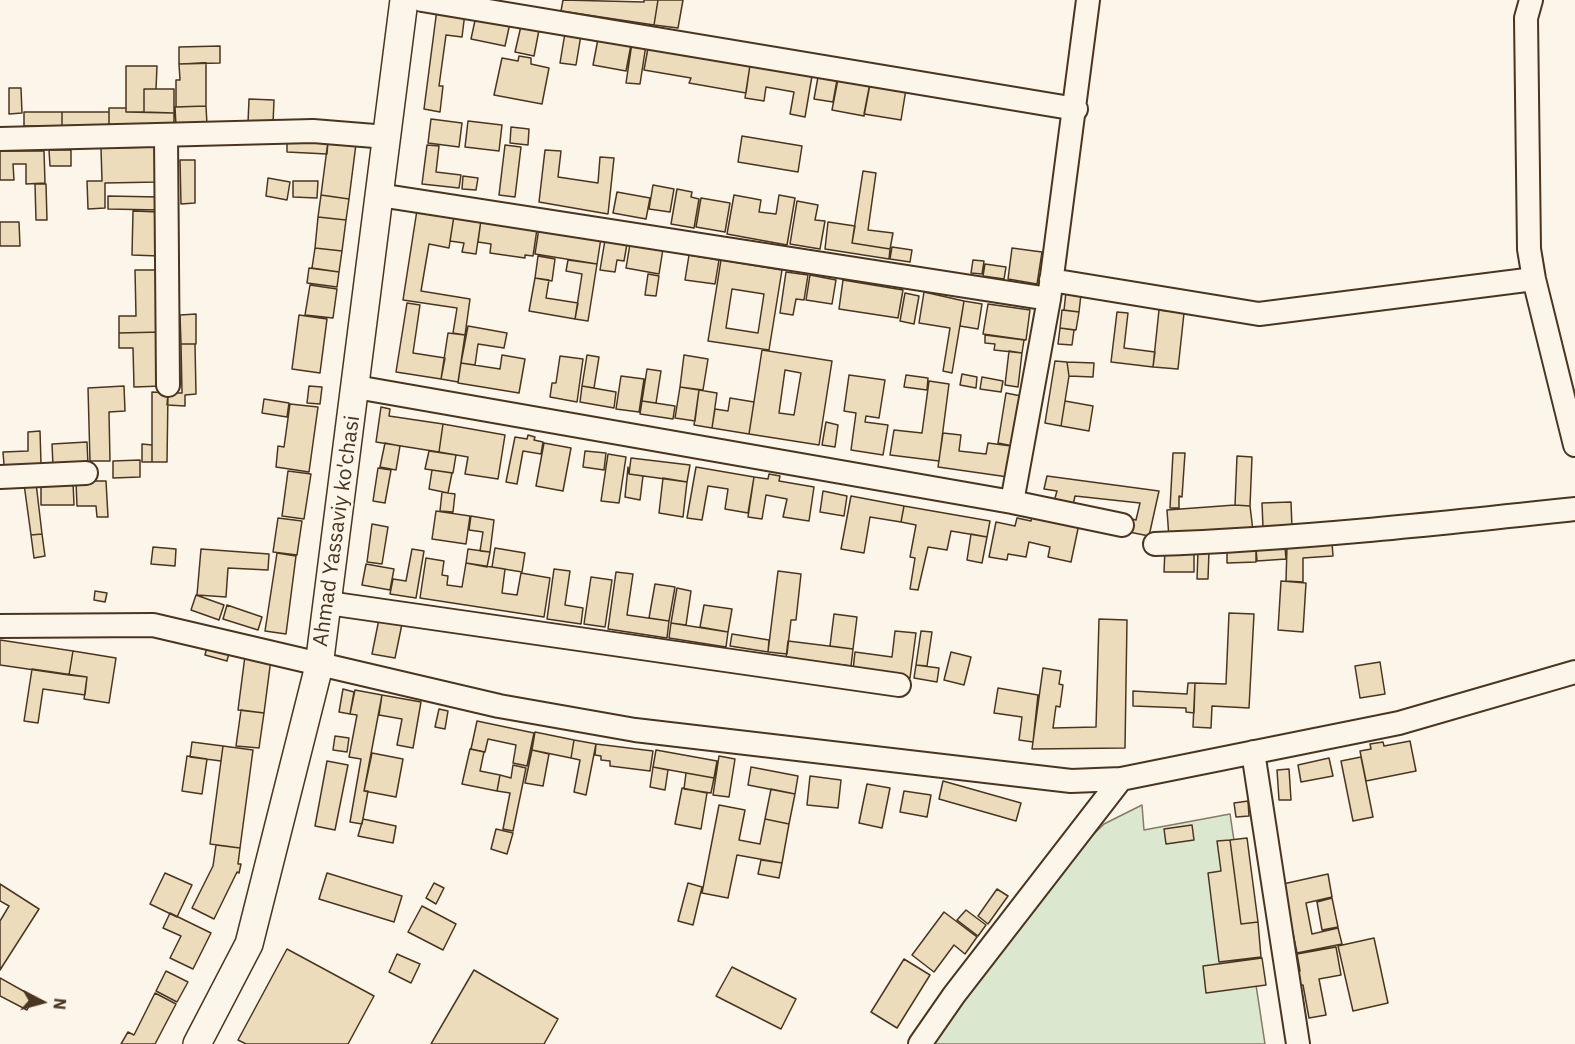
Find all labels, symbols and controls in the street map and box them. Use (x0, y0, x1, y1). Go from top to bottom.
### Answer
street label: Ahmad Yassaviy ko'chasi (308, 414, 366, 648)
north arrow (12, 972, 72, 1032)
text: N (49, 997, 70, 1011)

